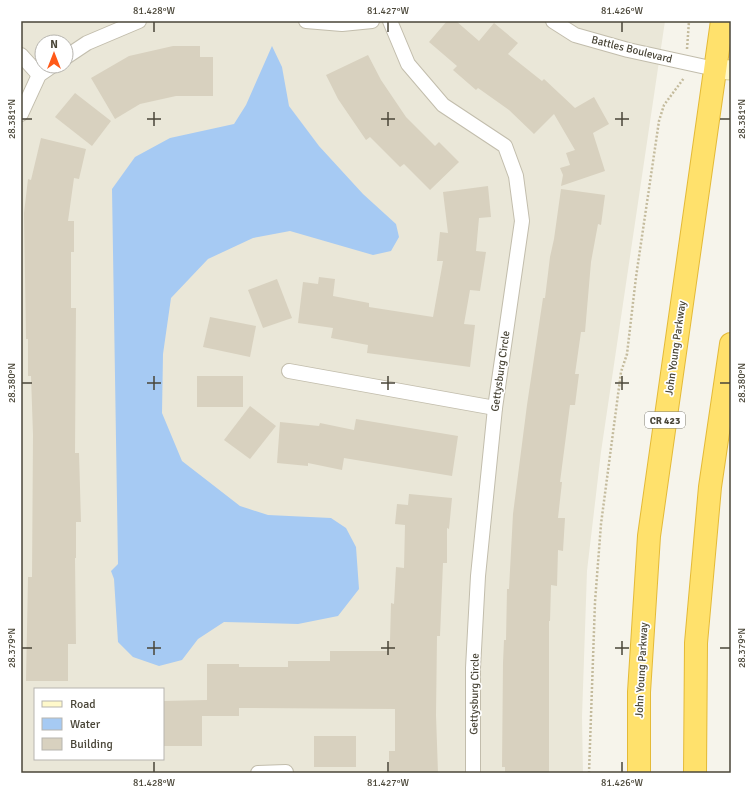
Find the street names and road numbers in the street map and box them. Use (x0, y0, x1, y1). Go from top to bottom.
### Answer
street label: Battles Boulevard (590, 33, 674, 66)
street label: John Young Parkway (662, 299, 689, 396)
street label: Gettysburg Circle (488, 330, 513, 412)
road number: CR 423 (645, 412, 685, 428)
street label: John Young Parkway (633, 621, 651, 718)
street label: Gettysburg Circle (467, 653, 482, 735)

